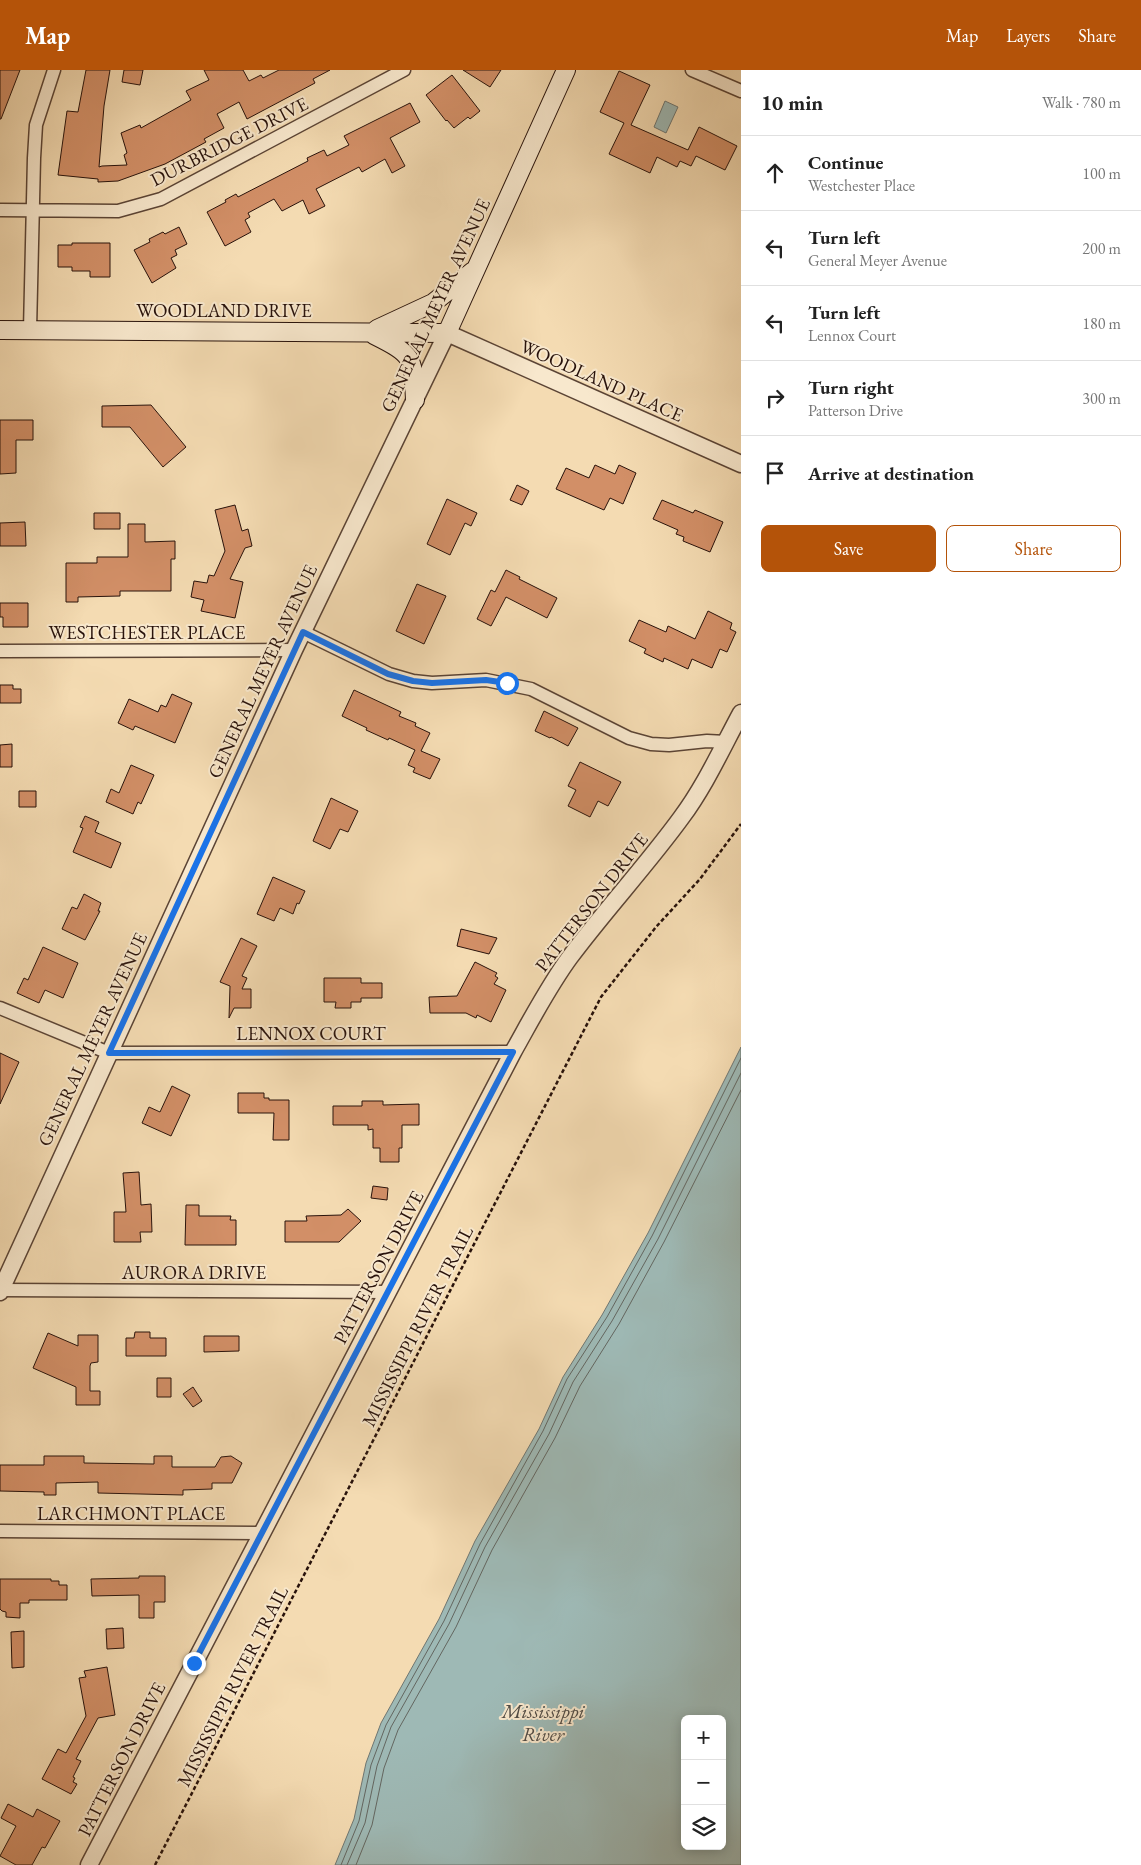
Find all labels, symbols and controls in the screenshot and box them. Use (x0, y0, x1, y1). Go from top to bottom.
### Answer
text: Map (25, 20, 70, 51)
text: Map (946, 24, 978, 47)
text: Layers (1006, 24, 1050, 47)
text: Share (1078, 24, 1116, 47)
text: 10 min (761, 89, 823, 116)
street label: DURBRIDGE DRIVE (146, 91, 312, 192)
text: Walk · 780 m (1042, 92, 1121, 113)
text: Continue (808, 150, 883, 175)
icon: ahead (761, 159, 789, 187)
text: 100 m (1082, 163, 1121, 184)
text: Westchester Place (808, 175, 915, 196)
street label: GENERAL MEYER AVENUE (375, 194, 496, 416)
text: Turn left (808, 225, 880, 250)
icon: left (761, 234, 789, 262)
text: 200 m (1082, 238, 1121, 259)
text: General Meyer Avenue (808, 250, 947, 271)
street label: WOODLAND DRIVE (136, 298, 312, 323)
text: Turn left (808, 300, 880, 325)
icon: left (761, 309, 789, 337)
text: 180 m (1082, 313, 1121, 334)
text: Lennox Court (808, 325, 896, 346)
street label: WOODLAND PLACE (516, 333, 687, 428)
text: Turn right (808, 375, 894, 400)
icon: right (761, 384, 789, 412)
text: 300 m (1082, 388, 1121, 409)
text: Patterson Drive (808, 400, 903, 421)
icon: arrive (761, 459, 789, 487)
text: Arrive at destination (808, 461, 974, 486)
button: Save (761, 525, 936, 572)
button: Share (946, 525, 1121, 572)
street label: GENERAL MEYER AVENUE (202, 560, 323, 782)
street label: WESTCHESTER PLACE (49, 620, 246, 645)
route start (496, 672, 519, 695)
street label: PATTERSON DRIVE (529, 827, 654, 977)
street label: GENERAL MEYER AVENUE (32, 928, 153, 1150)
street label: LENNOX COURT (236, 1021, 386, 1046)
street label: PATTERSON DRIVE (328, 1186, 429, 1348)
street label: MISSISSIPPI RIVER TRAIL (356, 1222, 479, 1431)
street label: AURORA DRIVE (121, 1260, 266, 1285)
street label: LARCHMONT PLACE (37, 1501, 225, 1526)
street label: MISSISSIPPI RIVER TRAIL (171, 1582, 294, 1791)
route end (183, 1652, 206, 1675)
street label: PATTERSON DRIVE (72, 1678, 171, 1841)
water label: Mississippi River (501, 1698, 585, 1747)
map controls (681, 1715, 726, 1850)
button: + (681, 1715, 726, 1760)
button: − (681, 1760, 726, 1805)
button: layers (681, 1805, 726, 1850)

